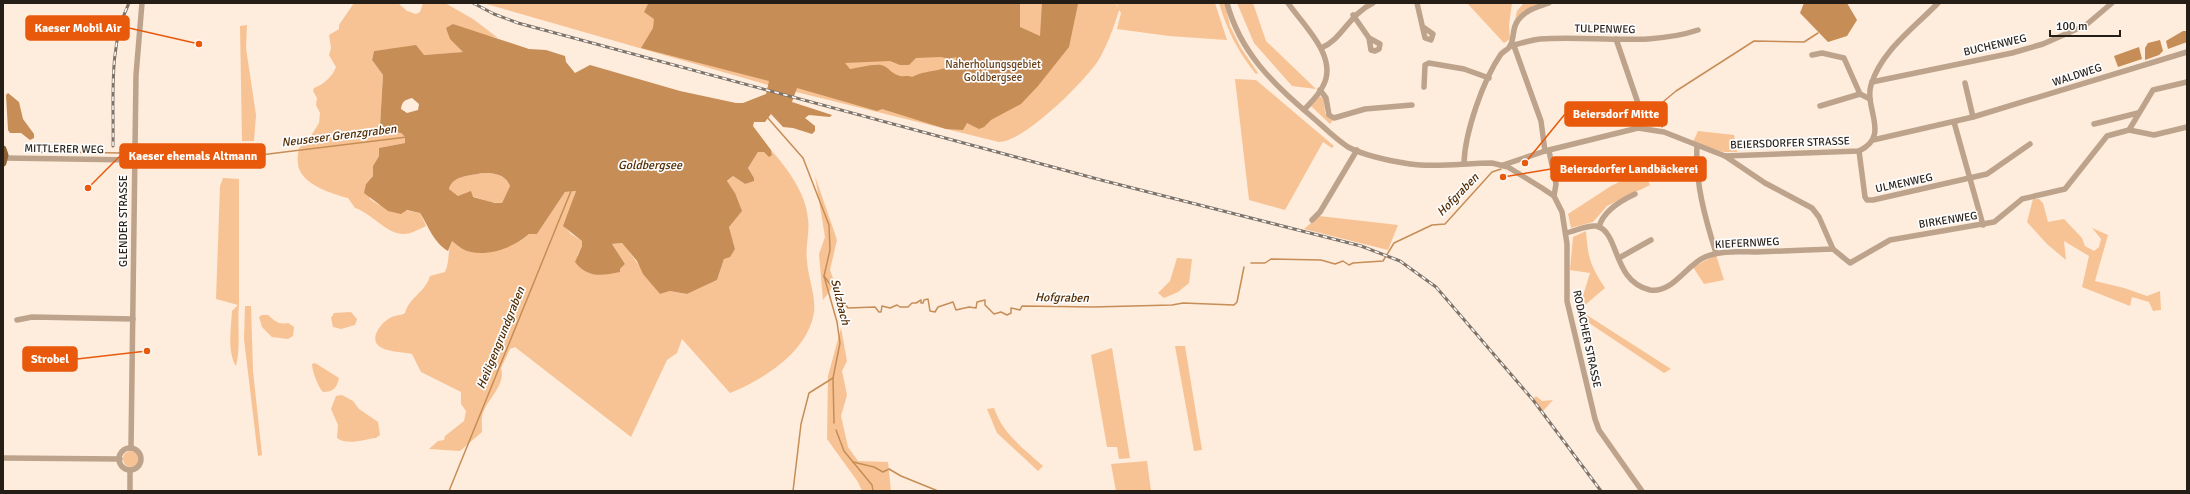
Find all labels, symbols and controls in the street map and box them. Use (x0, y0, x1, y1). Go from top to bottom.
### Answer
scale bar (2050, 12, 2120, 38)
callout: Kaeser Mobil Air (26, 16, 129, 40)
text: 100 m (2056, 19, 2088, 34)
text: Kaeser Mobil Air (35, 21, 122, 36)
street label: TULPENWEG (1574, 22, 1636, 36)
street label: BUCHENWEG (1962, 31, 2028, 59)
park label: Naherholungsgebiet Goldbergsee (945, 58, 1041, 84)
street label: WALDWEG (2051, 61, 2103, 89)
callout: Beiersdorf Mitte (1565, 102, 1667, 126)
text: Beiersdorf Mitte (1573, 107, 1659, 122)
water label: Neuseser Grenzgraben (281, 121, 398, 150)
street label: BEIERSDORFER STRASSE (1730, 134, 1850, 152)
street label: MITTLERER WEG (24, 142, 104, 156)
callout: Kaeser ehemals Altmann (120, 144, 265, 168)
text: Kaeser ehemals Altmann (129, 149, 258, 164)
callout: Beiersdorfer Landbäckerei (1551, 157, 1706, 181)
water label: Goldbergsee (618, 158, 683, 173)
text: Beiersdorfer Landbäckerei (1560, 162, 1698, 177)
water label: Hofgraben (1434, 170, 1482, 220)
street label: ULMENWEG (1874, 171, 1934, 195)
street label: GLENDER STRASSE (117, 175, 130, 267)
street label: BIRKENWEG (1918, 209, 1978, 231)
street label: KIEFERNWEG (1714, 235, 1780, 251)
water label: Sulzbach (827, 277, 853, 327)
water label: Heiligengrundgraben (474, 284, 529, 391)
street label: RODACHER STRASSE (1570, 289, 1604, 389)
water label: Hofgraben (1035, 290, 1089, 306)
callout: Strobel (23, 347, 77, 371)
text: Strobel (31, 352, 69, 367)

